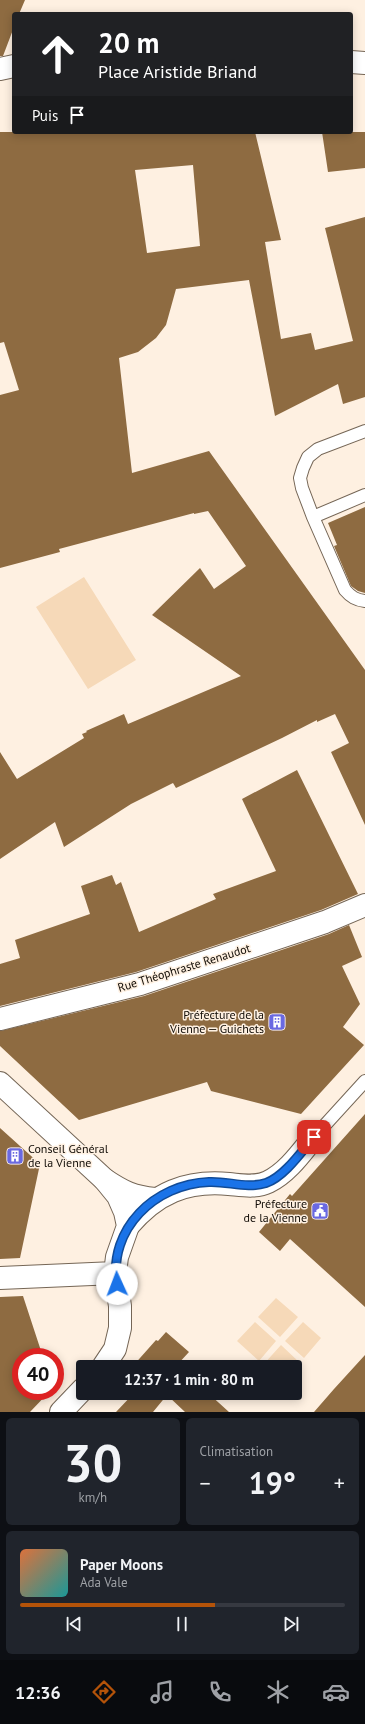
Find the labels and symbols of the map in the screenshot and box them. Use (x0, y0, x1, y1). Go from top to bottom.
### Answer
street label: Rue Théophraste Renaudot (116, 940, 252, 995)
place label: Préfecture de la Vienne — Guichets (169, 1007, 264, 1036)
building icon: Préfecture de la Vienne — Guichets (267, 1012, 287, 1032)
pin (297, 1120, 331, 1154)
place label: Conseil Général de la Vienne (28, 1141, 109, 1170)
building icon: Conseil Général de la Vienne (5, 1146, 25, 1166)
place label: Préfecture de la Vienne (244, 1196, 307, 1225)
public building icon: Préfecture de la Vienne (310, 1201, 330, 1221)
position arrow (96, 1263, 138, 1305)
speed limit sign: 40 (12, 1348, 64, 1400)

